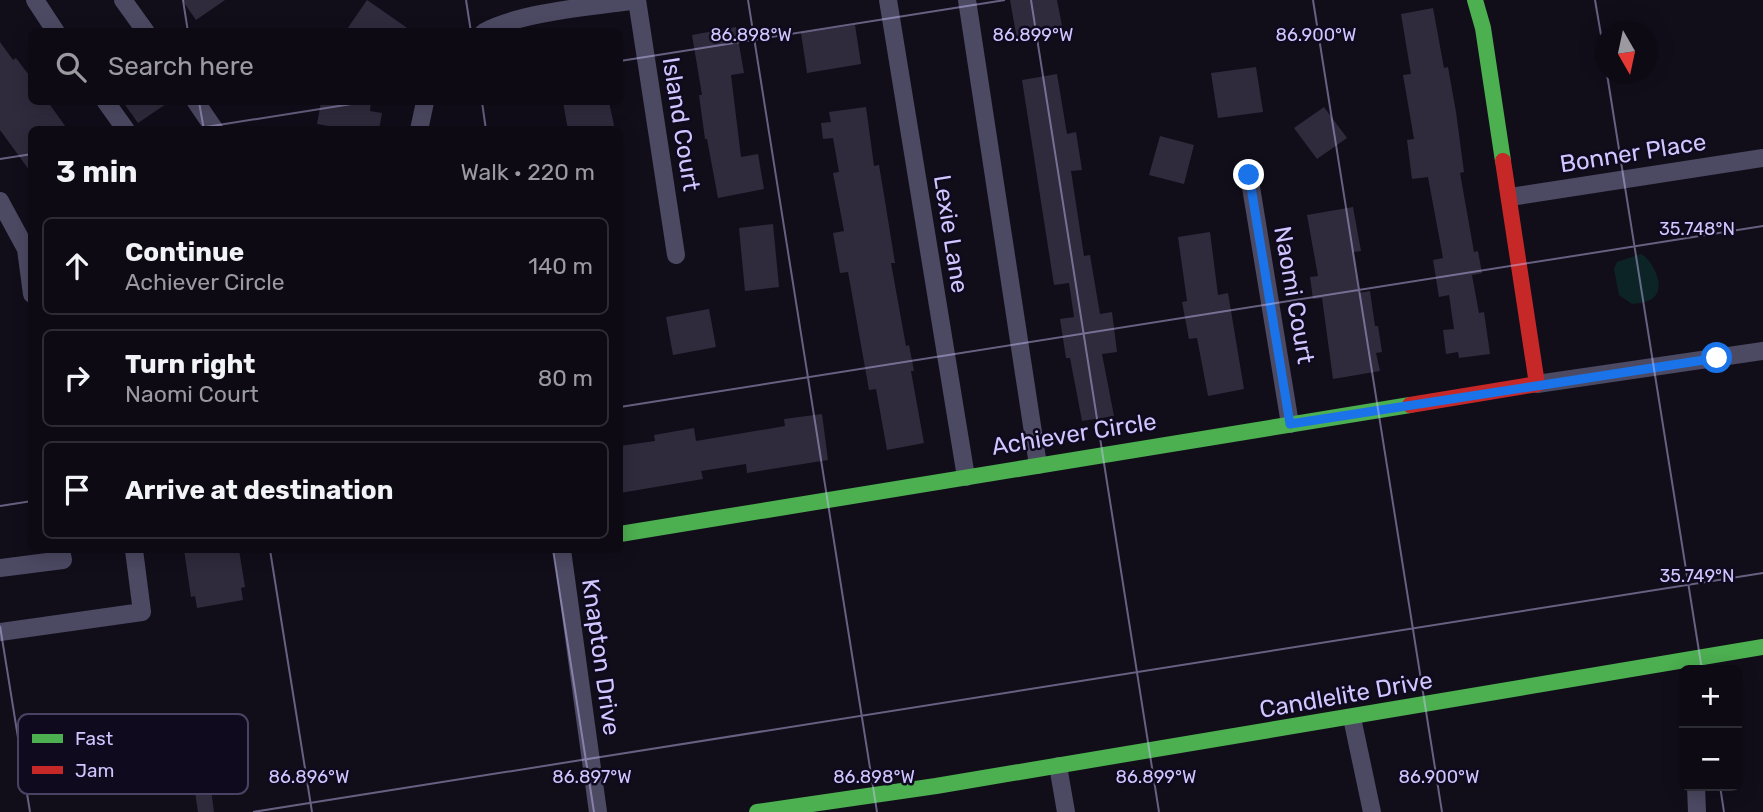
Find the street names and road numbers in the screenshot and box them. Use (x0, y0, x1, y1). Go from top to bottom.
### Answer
street label: Island Court (657, 55, 705, 193)
street label: Bonner Place (1558, 128, 1708, 178)
street label: Lexie Lane (928, 173, 974, 295)
street label: Naomi Court (1268, 224, 1320, 366)
street label: Achiever Circle (990, 407, 1158, 461)
street label: Knapton Drive (576, 577, 626, 737)
street label: Candlelite Drive (1257, 666, 1435, 724)

